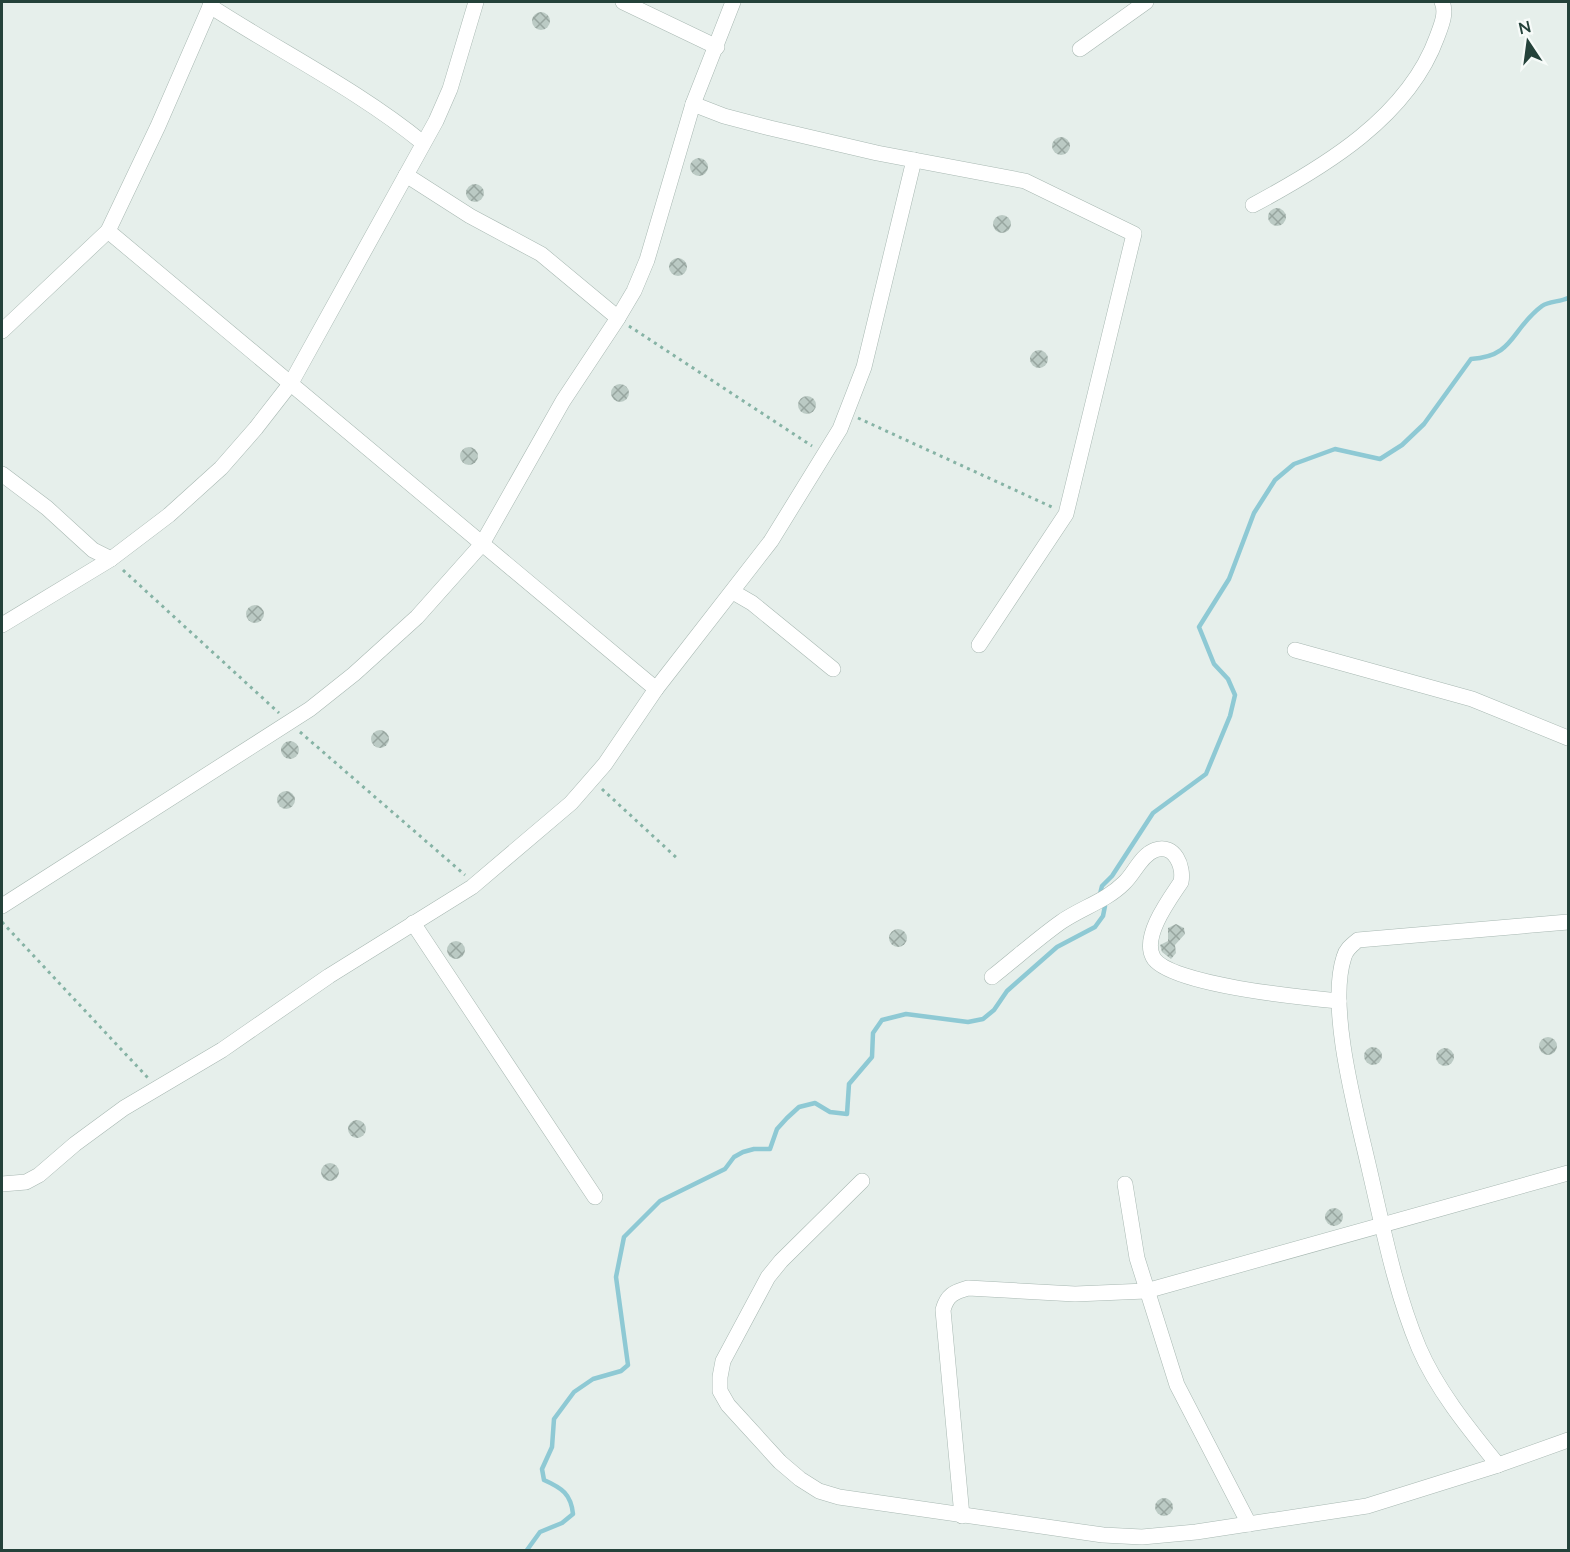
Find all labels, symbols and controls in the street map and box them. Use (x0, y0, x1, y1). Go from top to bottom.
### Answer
north arrow (1498, 12, 1558, 72)
text: N (1516, 16, 1533, 38)

